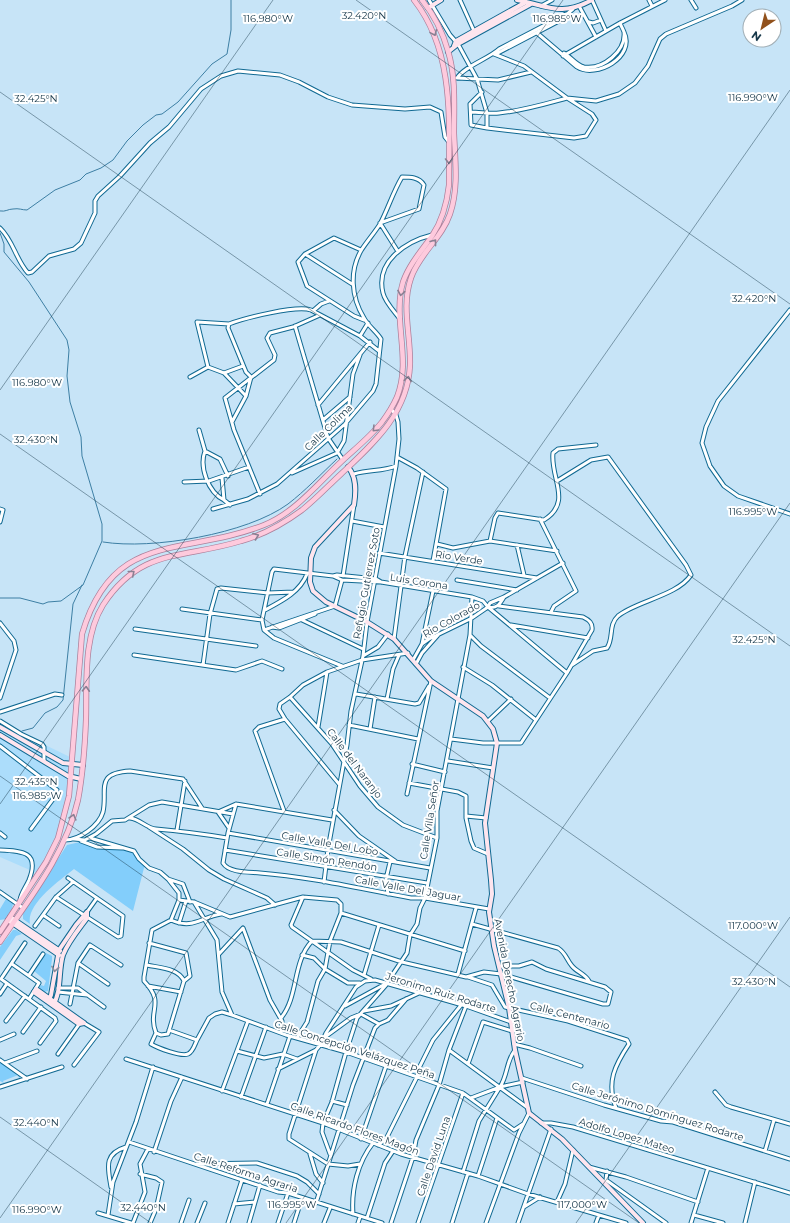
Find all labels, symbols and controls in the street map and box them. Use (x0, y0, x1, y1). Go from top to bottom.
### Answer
north arrow (742, 8, 782, 48)
text: 32.420°N (342, 9, 386, 22)
text: 116.980°W (243, 12, 293, 25)
text: 116.985°W (532, 12, 582, 25)
text: N (749, 28, 764, 44)
one-way arrow (429, 29, 437, 37)
text: 116.990°W (728, 91, 778, 104)
text: 32.425°N (14, 92, 58, 105)
one-way arrow (445, 158, 453, 164)
one-way arrow (429, 240, 436, 247)
one-way arrow (398, 290, 406, 296)
text: 32.420°N (732, 292, 776, 305)
one-way arrow (403, 375, 412, 382)
text: 116.980°W (12, 376, 62, 389)
street label: Calle Colima (302, 401, 355, 454)
one-way arrow (372, 424, 380, 432)
text: 32.430°N (14, 433, 58, 446)
text: 116.995°W (729, 505, 777, 518)
street label: Refugio Gutierrez Soto (350, 526, 383, 640)
one-way arrow (252, 532, 259, 540)
street label: Rio Verde (434, 547, 484, 568)
street label: Luis Corona (389, 570, 449, 593)
one-way arrow (128, 571, 135, 578)
street label: Rio Colorado (420, 598, 482, 641)
text: 32.425°N (732, 633, 776, 646)
one-way arrow (82, 686, 91, 692)
street label: Calle del Naranjo (324, 726, 385, 801)
text: 32.435°N (14, 775, 58, 788)
street label: Calle Villa Señor (417, 780, 442, 860)
text: 116.985°W (12, 789, 62, 802)
one-way arrow (68, 814, 77, 821)
street label: Calle Valle Del Lobo (280, 829, 379, 858)
street label: Calle Simón Rendón (276, 845, 378, 874)
street label: Calle Valle Del Jaguar (354, 873, 462, 904)
street label: Avenida Derecho Agrario (491, 918, 528, 1043)
text: 117.000°W (728, 919, 778, 932)
one-way arrow (51, 966, 60, 972)
street label: Jeronimo Ruiz Rodarte (383, 969, 498, 1015)
text: 32.430°N (732, 975, 776, 988)
street label: Calle Centenario (529, 999, 611, 1032)
street label: Calle Concepción Velázquez Peña (273, 1017, 437, 1082)
street label: Calle Jerónimo Domínguez Rodarte (570, 1079, 745, 1144)
street label: Calle Ricardo Flores Magón (289, 1099, 421, 1158)
street label: Calle David Luna (414, 1114, 453, 1198)
street label: Adolfo Lopez Mateo (577, 1115, 676, 1156)
text: 32.440°N (13, 1116, 59, 1129)
street label: Calle Reforma Agraria (192, 1149, 300, 1195)
text: 116.995°W (268, 1198, 316, 1211)
text: 117.000°W (557, 1198, 607, 1211)
text: 32.440°N (120, 1201, 166, 1214)
text: 116.990°W (12, 1203, 62, 1216)

